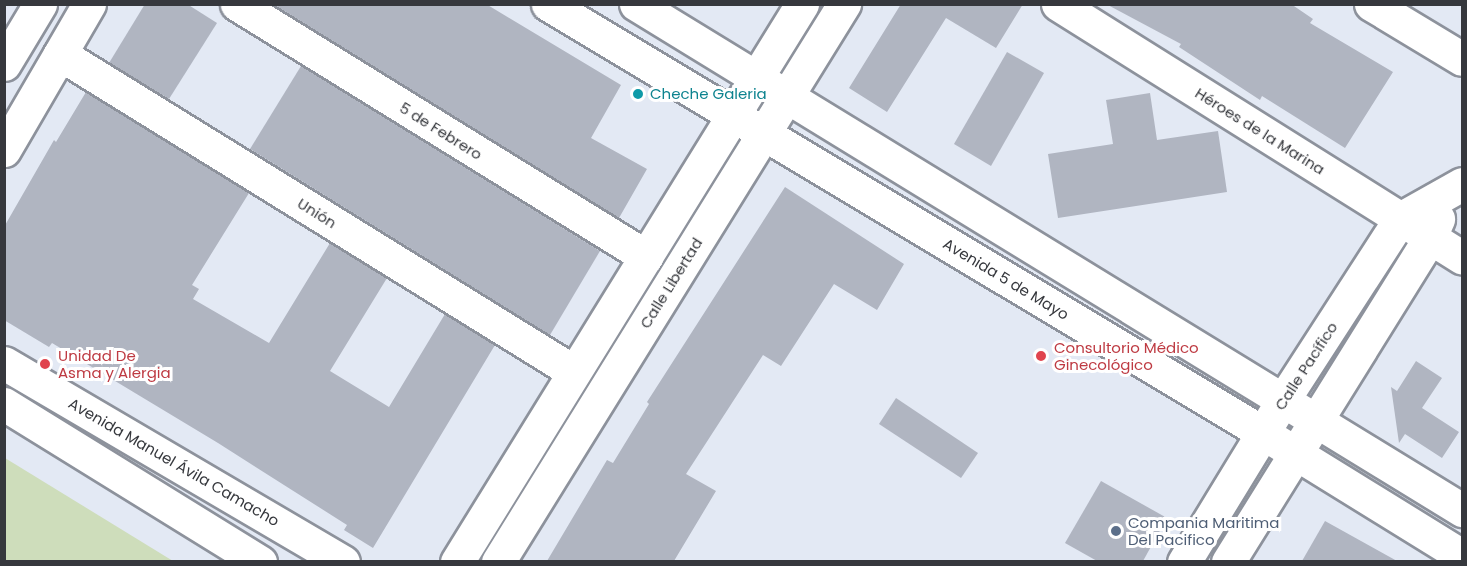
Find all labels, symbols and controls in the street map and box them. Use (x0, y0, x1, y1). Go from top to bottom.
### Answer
street label: Héroes de la Marina (1192, 84, 1328, 178)
place label: Cheche Galeria (650, 85, 767, 103)
marker: Cheche Galeria (631, 87, 645, 101)
street label: 5 de Febrero (396, 98, 486, 164)
street label: Unión (294, 194, 340, 232)
street label: Calle Libertad (636, 234, 706, 332)
street label: Avenida 5 de Mayo (940, 234, 1072, 324)
street label: Calle Pacífico (1271, 319, 1341, 413)
place label: Consultorio Médico Ginecológico (1054, 338, 1199, 373)
place label: Unidad De Asma y Alergia (58, 346, 171, 381)
marker: Consultorio Médico Ginecológico (1032, 347, 1050, 365)
marker: Unidad De Asma y Alergia (36, 355, 54, 373)
street label: Avenida Manuel Ávila Camacho (65, 394, 283, 530)
place label: Compania Maritima Del Pacifico (1128, 513, 1279, 548)
marker: Compania Maritima Del Pacifico (1109, 524, 1123, 538)

